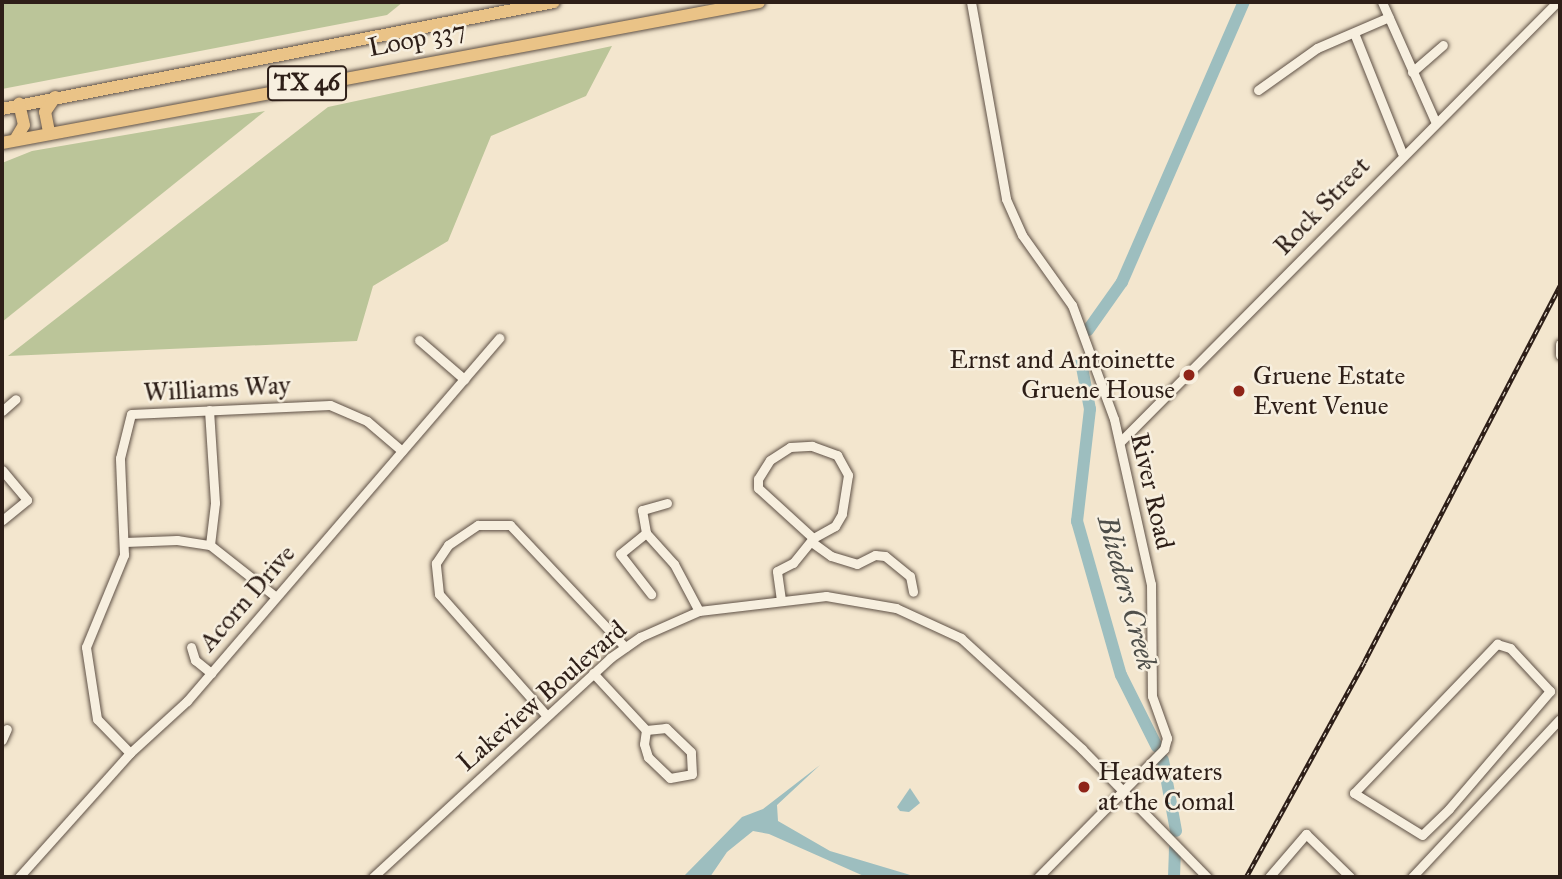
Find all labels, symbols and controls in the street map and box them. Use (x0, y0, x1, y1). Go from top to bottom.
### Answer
street label: Loop 337 (365, 14, 469, 64)
road number: TX 46 (267, 62, 347, 104)
street label: Rock Street (1267, 150, 1377, 262)
place label: Ernst and Antoinette Gruene House (949, 344, 1175, 406)
place label: Gruene Estate Event Venue (1253, 360, 1405, 422)
marker: Ernst and Antoinette Gruene House (1181, 367, 1197, 383)
street label: Williams Way (143, 370, 291, 408)
marker: Gruene Estate Event Venue (1231, 383, 1247, 399)
street label: River Road (1123, 430, 1181, 552)
water label: Blieders Creek (1090, 512, 1164, 674)
street label: Acorn Drive (192, 538, 302, 658)
street label: Lakeview Boulevard (451, 614, 633, 778)
place label: Headwaters at the Comal (1098, 756, 1235, 818)
marker: Headwaters at the Comal (1076, 779, 1092, 795)

